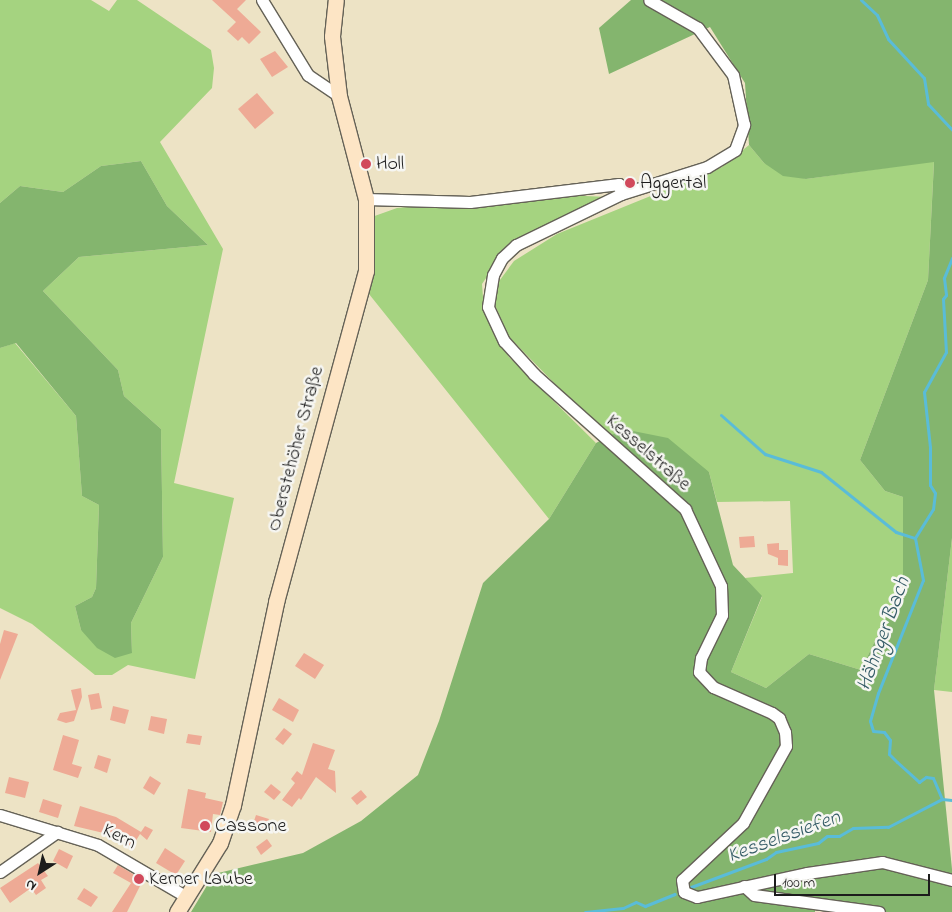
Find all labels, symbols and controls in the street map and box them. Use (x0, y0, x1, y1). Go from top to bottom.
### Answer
place label: Holl (376, 152, 404, 176)
marker: Holl (360, 158, 372, 170)
place label: Aggertal (640, 171, 706, 195)
marker: Aggertal (624, 177, 636, 189)
street label: Oberstehöher Straße (262, 364, 330, 534)
street label: Kesselstraße (601, 410, 695, 496)
water label: Hähnger Bach (852, 574, 916, 694)
water label: Kesselssiefen (724, 805, 844, 869)
place label: Cassone (215, 814, 286, 838)
street label: Kern (98, 818, 140, 856)
marker: Cassone (199, 820, 211, 832)
north arrow (15, 847, 65, 897)
scale bar (777, 864, 933, 896)
place label: Kerner Laube (149, 867, 253, 891)
text: 100 m (782, 872, 815, 894)
text: N (21, 873, 41, 896)
marker: Kerner Laube (133, 873, 145, 885)

